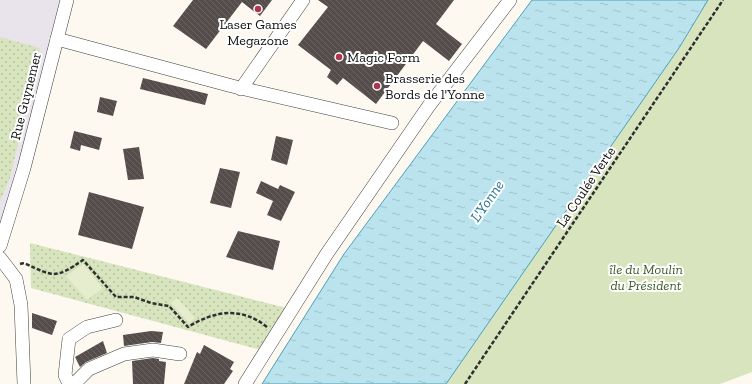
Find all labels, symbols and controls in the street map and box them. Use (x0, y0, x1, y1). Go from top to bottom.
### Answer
marker: Laser Games Megazone (253, 4, 263, 14)
place label: Laser Games Megazone (219, 16, 297, 49)
place label: Magic Form (347, 49, 420, 66)
street label: Rue Guynemer (7, 50, 45, 142)
marker: Magic Form (334, 52, 344, 62)
place label: Brasserie des Bords de l'Yonne (385, 70, 485, 103)
marker: Brasserie des Bords de l'Yonne (372, 81, 382, 91)
street label: La Coulée Verte (553, 143, 619, 231)
water label: L'Yonne (466, 177, 508, 225)
park label: île du Moulin du Président (609, 261, 683, 294)

